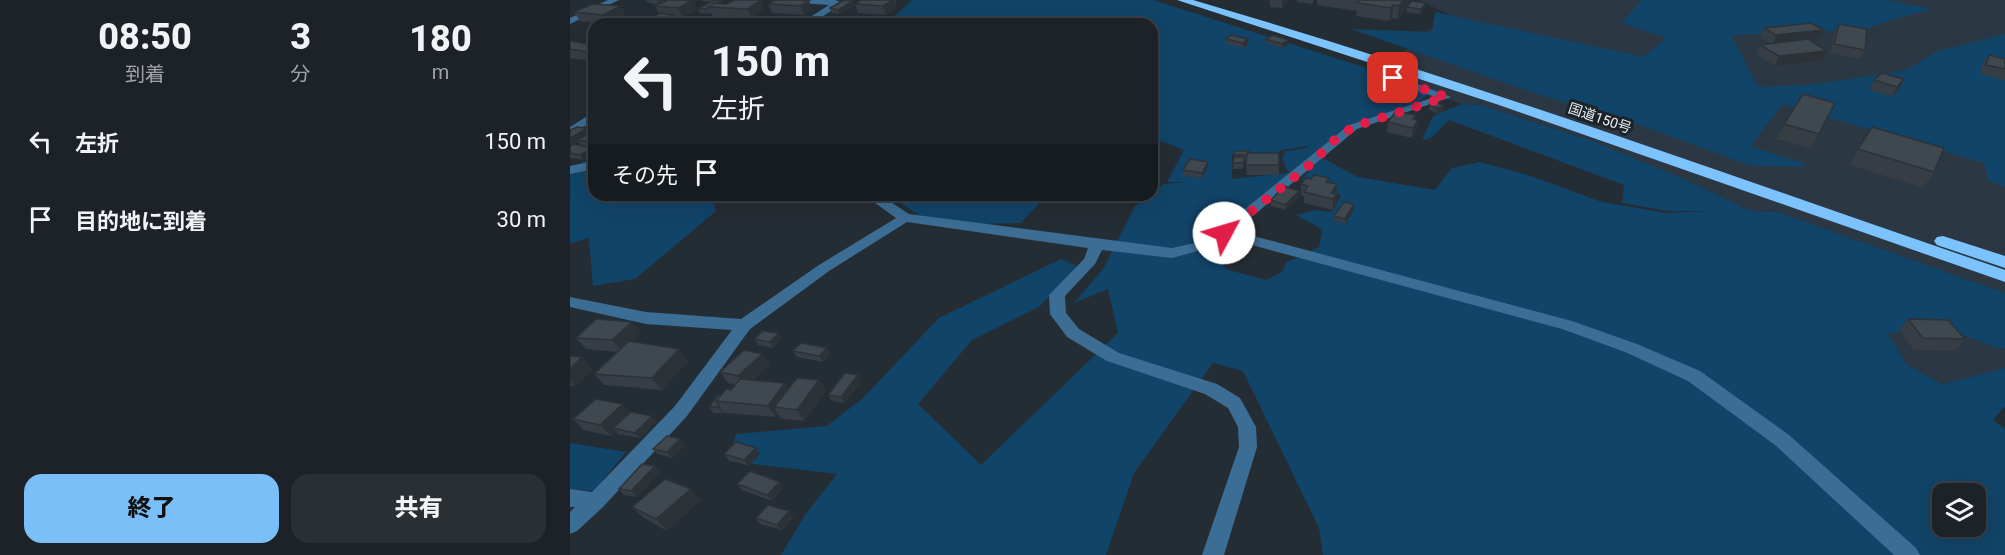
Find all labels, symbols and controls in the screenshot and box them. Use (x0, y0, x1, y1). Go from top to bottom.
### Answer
text: 08:50 (98, 16, 192, 58)
text: 3 (290, 16, 311, 58)
text: 180 (409, 18, 472, 60)
text: 150 m (711, 37, 830, 86)
icon: left (612, 42, 690, 120)
pin (1367, 52, 1418, 103)
text: m (432, 60, 449, 84)
icon: arrive (1376, 61, 1409, 94)
text: 到着 (125, 62, 165, 86)
text: 分 (291, 62, 311, 86)
text: 左折 (711, 93, 765, 125)
street label: 国道150号 (1566, 100, 1634, 136)
icon: left (24, 125, 57, 158)
text: 150 m (484, 129, 546, 154)
text: 左折 (75, 131, 119, 156)
icon: arrive (690, 156, 723, 189)
text: その先 (612, 163, 678, 188)
position arrow (1192, 201, 1256, 265)
icon: arrive (24, 203, 57, 236)
text: 30 m (497, 207, 546, 232)
text: 目的地に到着 (75, 209, 207, 234)
button: 終了 (24, 474, 279, 543)
button: 共有 (291, 474, 546, 543)
map controls (1932, 483, 1986, 537)
button: layers (1932, 483, 1986, 537)

